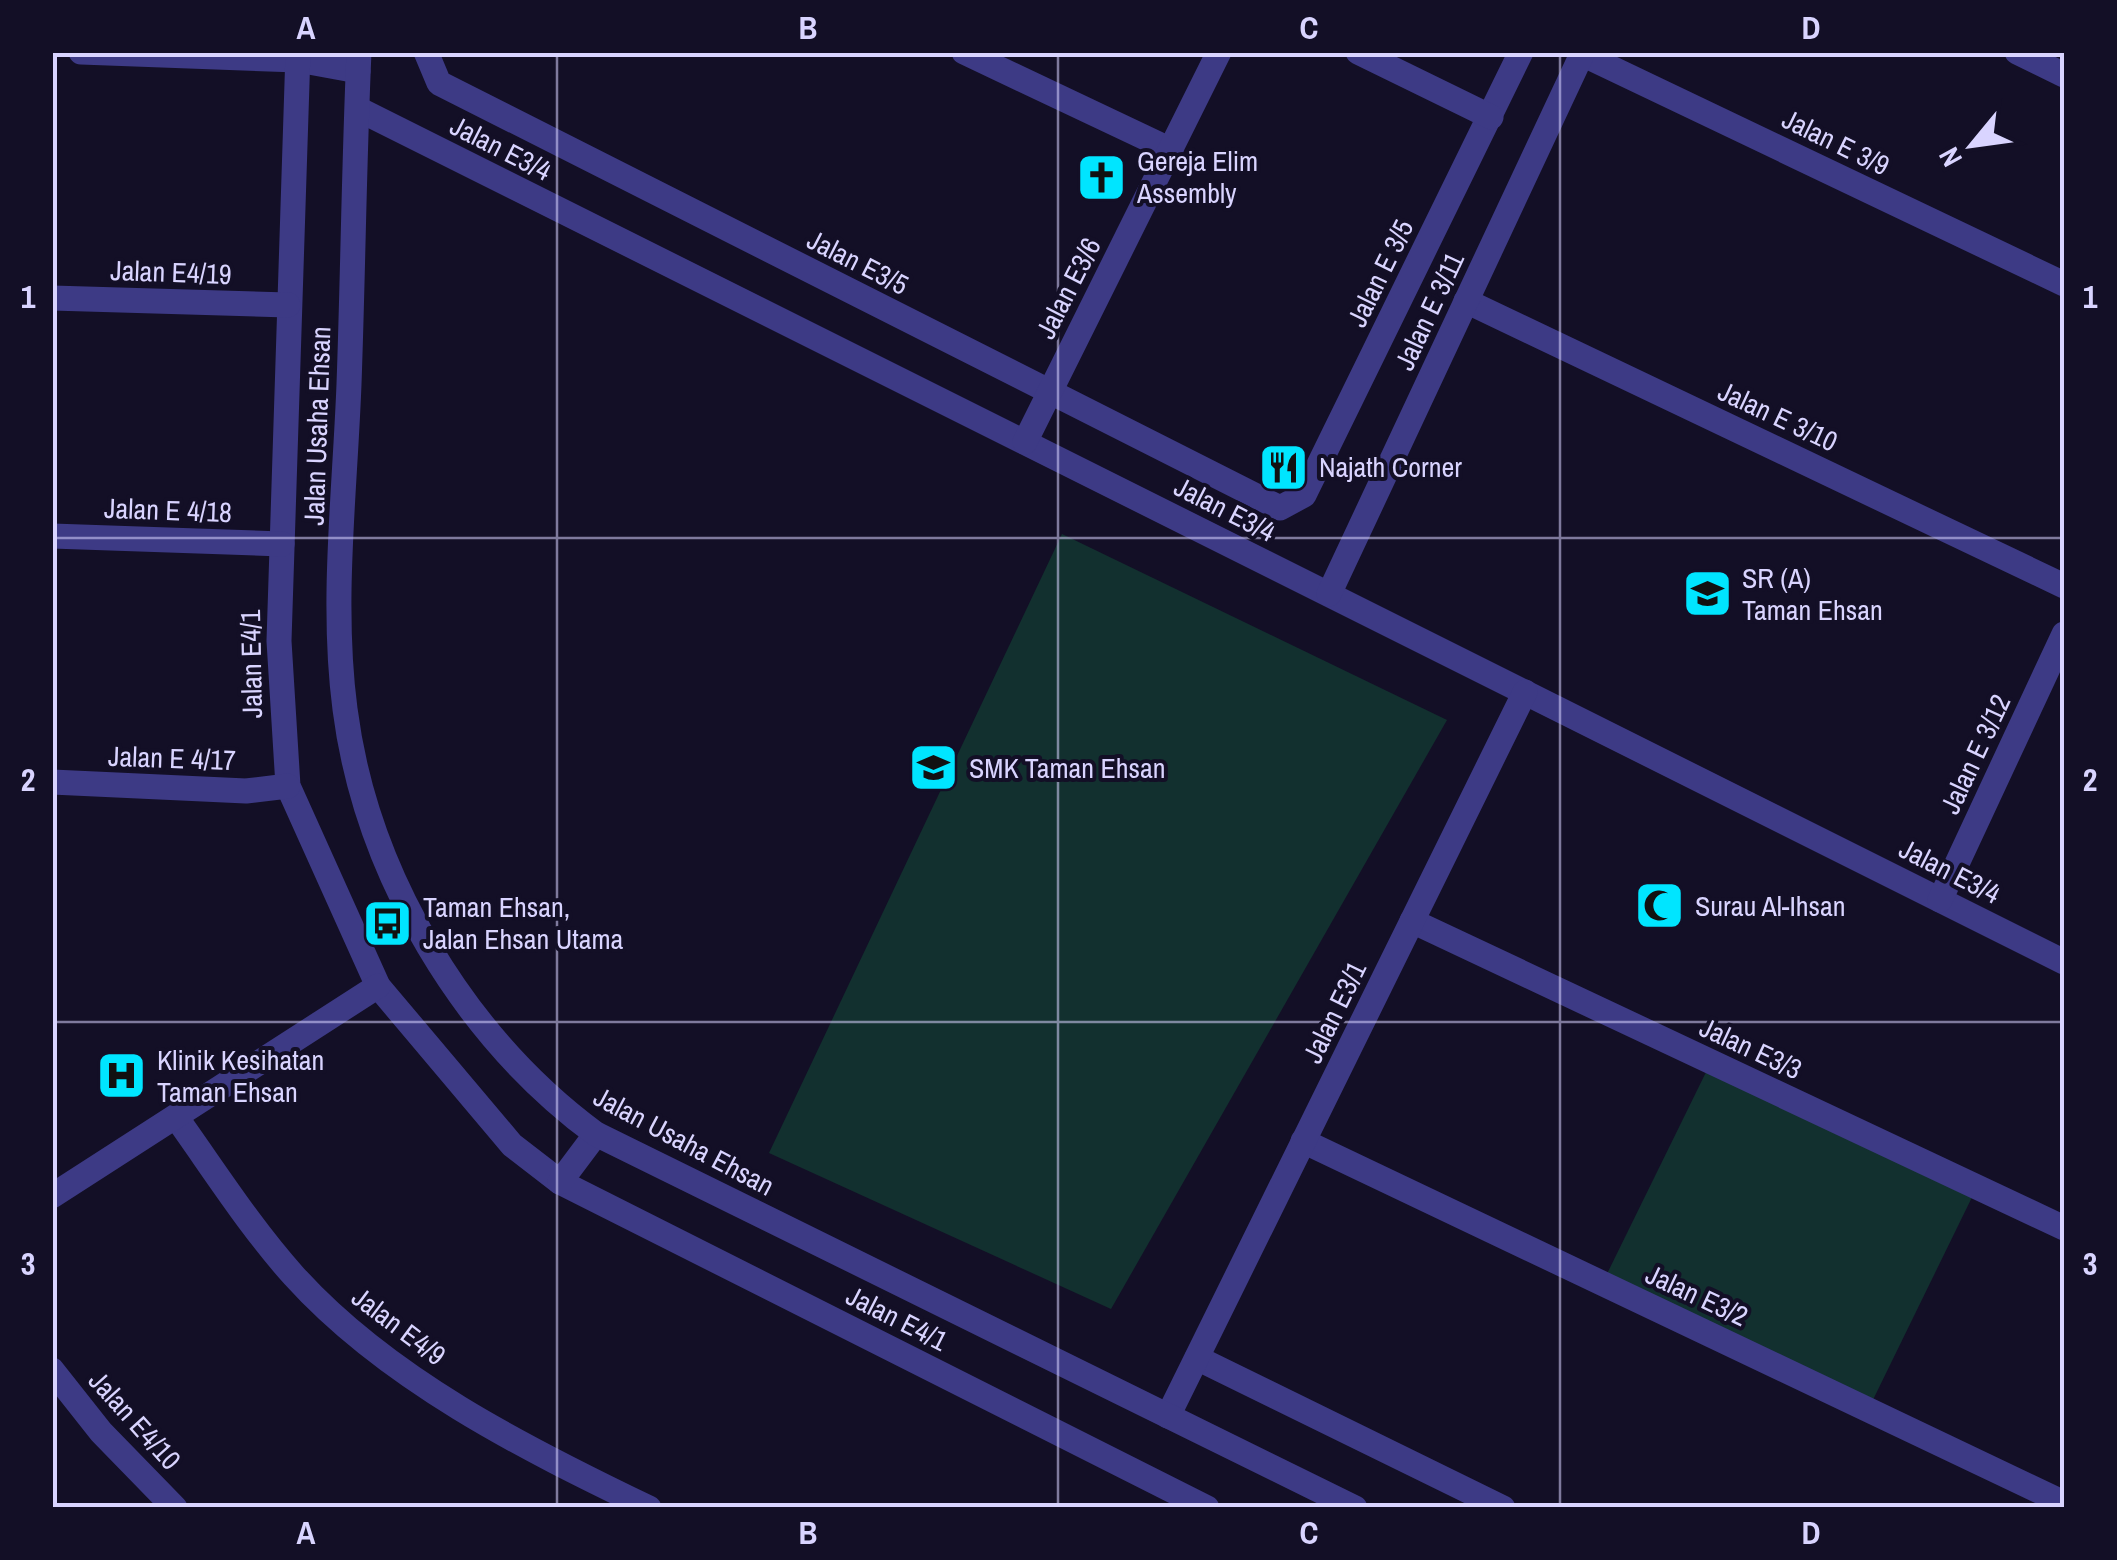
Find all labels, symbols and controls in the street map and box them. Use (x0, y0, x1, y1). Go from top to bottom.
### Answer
text: A (297, 6, 316, 49)
text: B (799, 6, 817, 49)
text: C (1300, 6, 1318, 49)
text: D (1802, 6, 1820, 49)
north arrow (1922, 95, 2022, 195)
street label: Jalan E 3/9 (1776, 100, 1896, 184)
street label: Jalan E3/4 (444, 106, 558, 190)
text: N (1929, 141, 1971, 174)
place label: Gereja Elim Assembly (1136, 142, 1258, 212)
church icon: Gereja Elim Assembly (1076, 151, 1128, 203)
street label: Jalan E 3/5 (1338, 213, 1422, 333)
street label: Jalan E3/5 (801, 220, 915, 304)
street label: Jalan E3/6 (1026, 231, 1110, 345)
street label: Jalan E 3/11 (1385, 246, 1473, 376)
street label: Jalan E4/19 (110, 251, 232, 293)
text: 1 (21, 275, 36, 318)
text: 1 (2083, 275, 2098, 318)
street label: Jalan Usaha Ehsan (295, 326, 339, 526)
street label: Jalan E 3/10 (1712, 372, 1844, 460)
restaurant icon: Najath Corner (1258, 441, 1310, 493)
place label: Najath Corner (1319, 448, 1462, 486)
street label: Jalan E3/4 (1168, 467, 1282, 551)
street label: Jalan E 4/18 (104, 489, 232, 531)
place label: SR (A) Taman Ehsan (1742, 559, 1883, 629)
school or university icon: SR (A) Taman Ehsan (1681, 568, 1733, 620)
street label: Jalan E4/1 (231, 609, 271, 719)
street label: Jalan E 3/12 (1931, 688, 2019, 820)
street label: Jalan E 4/17 (108, 737, 236, 779)
school or university icon: SMK Taman Ehsan (908, 742, 960, 794)
place label: SMK Taman Ehsan (969, 749, 1166, 787)
text: 2 (21, 758, 35, 801)
text: 2 (2083, 758, 2097, 801)
street label: Jalan E3/4 (1893, 829, 2007, 913)
mosque icon: Surau Al-Ihsan (1634, 880, 1686, 932)
place label: Surau Al-Ihsan (1695, 887, 1846, 925)
place label: Taman Ehsan, Jalan Ehsan Utama (423, 888, 624, 958)
bus stop icon: Taman Ehsan, Jalan Ehsan Utama (362, 897, 414, 949)
street label: Jalan E3/1 (1293, 955, 1375, 1069)
street label: Jalan E3/3 (1694, 1008, 1808, 1088)
place label: Klinik Kesihatan Taman Ehsan (157, 1041, 324, 1111)
hospital icon: Klinik Kesihatan Taman Ehsan (96, 1050, 148, 1102)
street label: Jalan Usaha Ehsan (587, 1077, 781, 1205)
text: 3 (21, 1242, 35, 1285)
text: 3 (2083, 1242, 2097, 1285)
street label: Jalan E3/2 (1640, 1255, 1754, 1335)
street label: Jalan E4/1 (840, 1276, 954, 1360)
street label: Jalan E4/9 (344, 1278, 454, 1374)
street label: Jalan E4/10 (80, 1362, 190, 1478)
text: A (297, 1511, 316, 1554)
text: B (799, 1511, 817, 1554)
text: C (1300, 1511, 1318, 1554)
text: D (1802, 1511, 1820, 1554)

